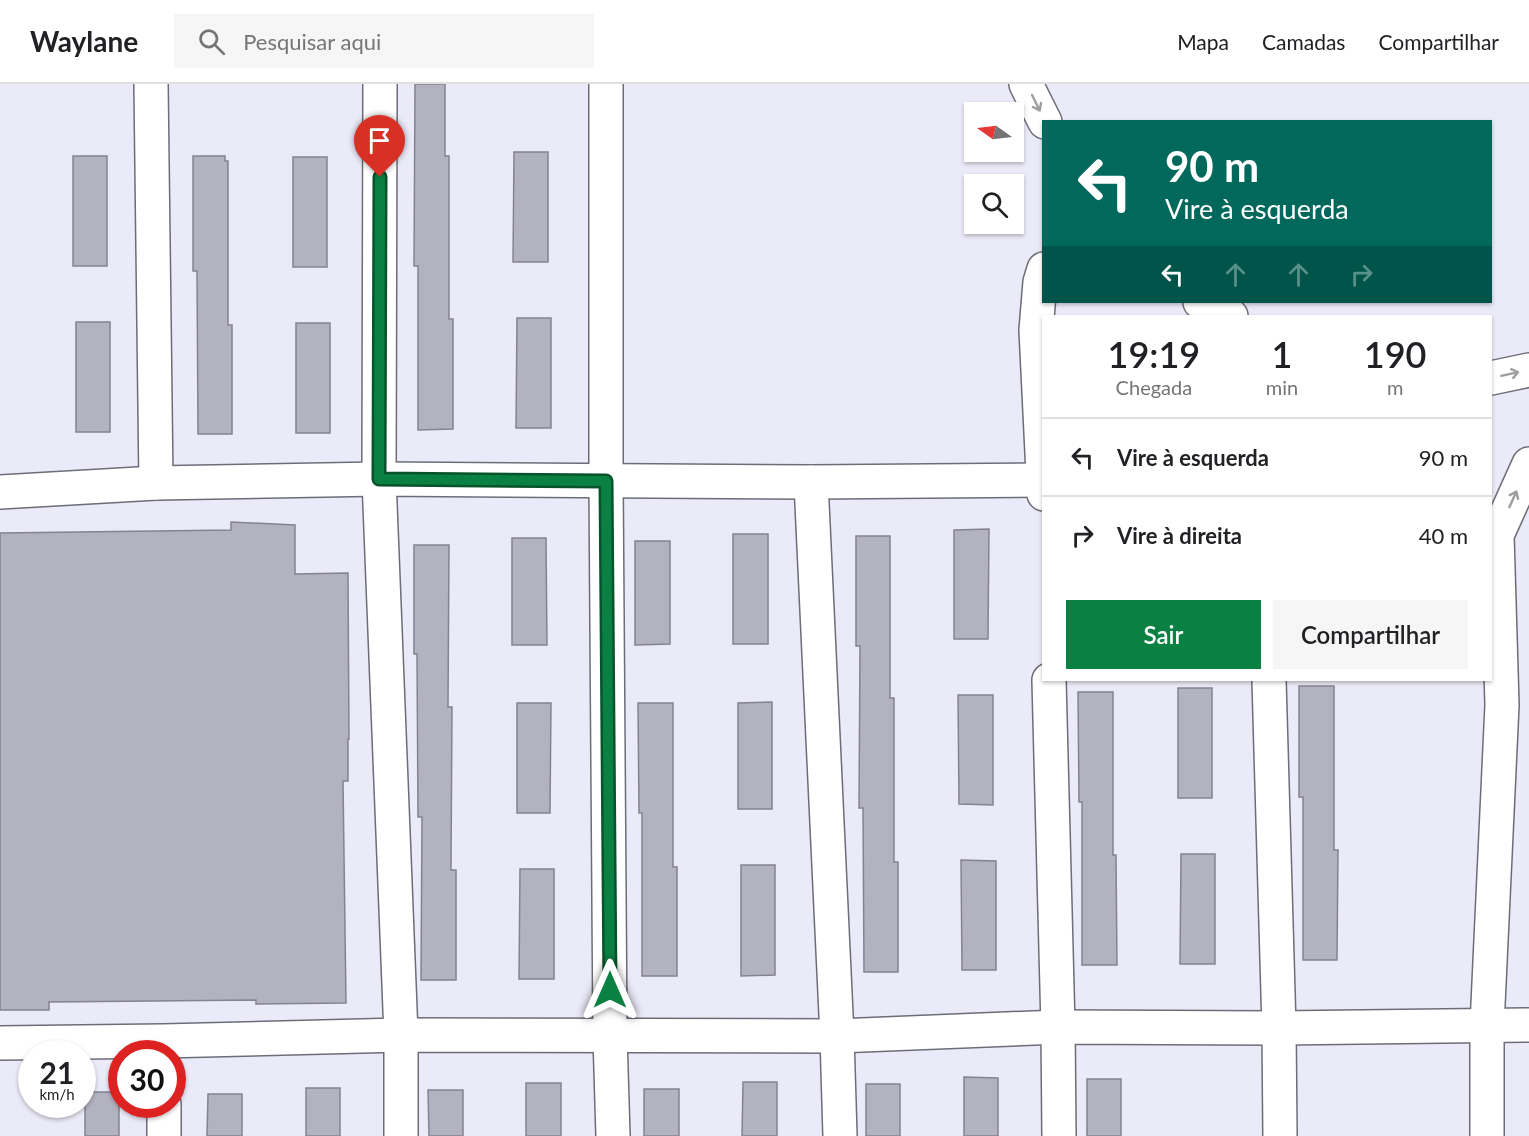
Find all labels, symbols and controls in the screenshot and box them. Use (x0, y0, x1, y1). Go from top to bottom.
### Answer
search box (174, 14, 594, 68)
text: Waylane (30, 24, 138, 58)
icon: search (195, 25, 228, 58)
text: Pesquisar aqui (243, 28, 381, 55)
text: Mapa (1177, 29, 1229, 54)
text: Camadas (1262, 29, 1345, 54)
text: Compartilhar (1378, 29, 1499, 54)
one-way arrow (1030, 93, 1042, 111)
north arrow (964, 102, 1024, 162)
map controls (964, 102, 1024, 234)
pin (354, 115, 405, 177)
icon: arrive (363, 124, 396, 157)
text: 90 m (1165, 141, 1259, 191)
icon: left (1066, 144, 1144, 222)
button: search (964, 174, 1024, 234)
text: Vire à esquerda (1165, 192, 1349, 225)
icon: left (1156, 258, 1189, 291)
icon: ahead (1219, 258, 1252, 291)
icon: ahead (1282, 258, 1315, 291)
icon: right (1345, 258, 1378, 291)
text: 19:19 (1108, 332, 1200, 376)
text: 1 (1272, 332, 1292, 376)
text: 190 (1364, 332, 1426, 376)
one-way arrow (1500, 368, 1519, 379)
text: Chegada (1116, 375, 1192, 399)
text: min (1266, 375, 1298, 399)
text: m (1387, 375, 1403, 399)
icon: left (1066, 441, 1099, 474)
text: Vire à esquerda (1117, 444, 1269, 471)
text: 90 m (1419, 444, 1468, 471)
one-way arrow (1508, 491, 1519, 509)
icon: right (1066, 519, 1099, 552)
text: Vire à direita (1117, 522, 1242, 549)
text: 40 m (1419, 522, 1468, 549)
button: Sair (1066, 600, 1261, 669)
button: Compartilhar (1273, 600, 1468, 669)
position arrow (578, 958, 642, 1022)
speed limit sign: 30 (108, 1040, 186, 1118)
text: 21 (40, 1054, 74, 1090)
text: km/h (39, 1085, 75, 1103)

